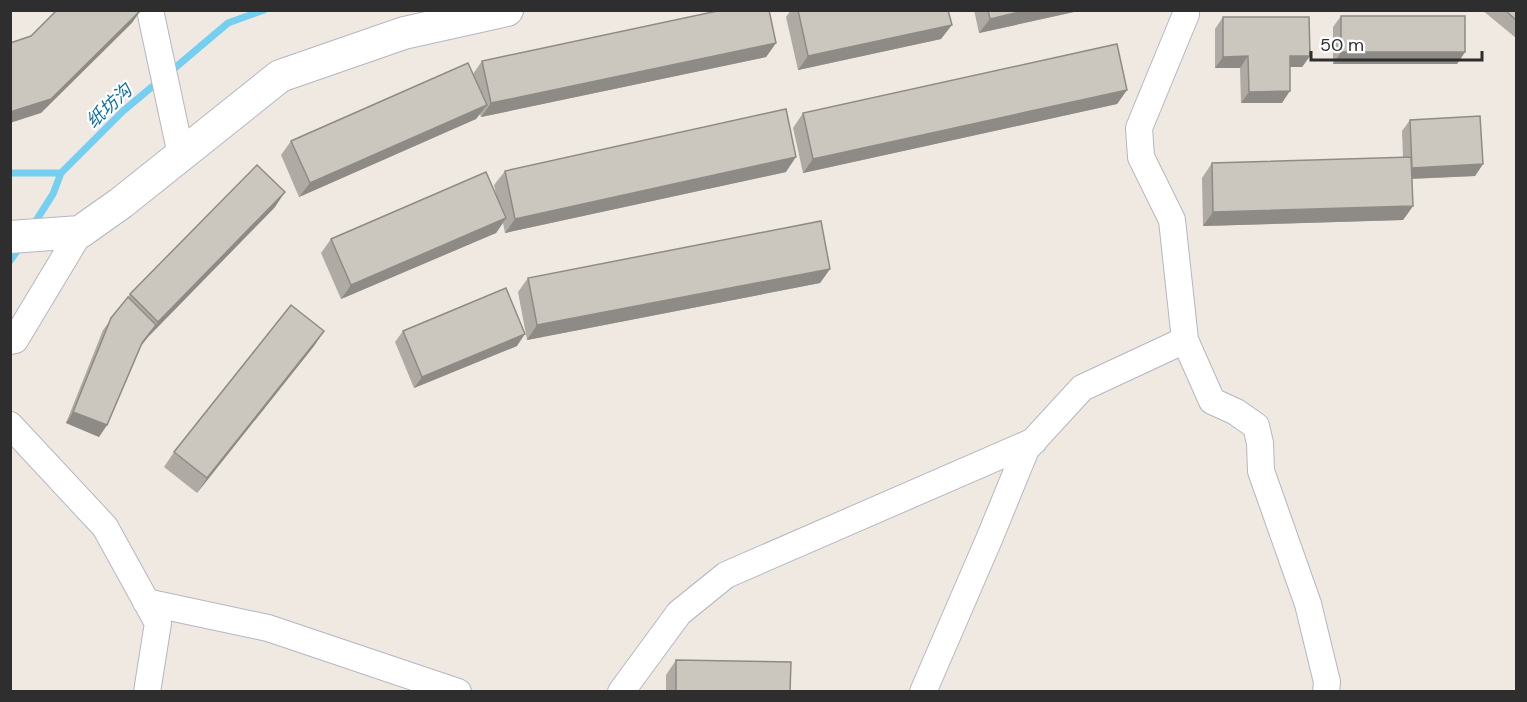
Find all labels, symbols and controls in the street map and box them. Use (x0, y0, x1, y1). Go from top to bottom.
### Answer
scale bar (1311, 24, 1482, 62)
text: 50 m (1320, 33, 1364, 57)
water label: 纸坊沟 (81, 77, 138, 133)

